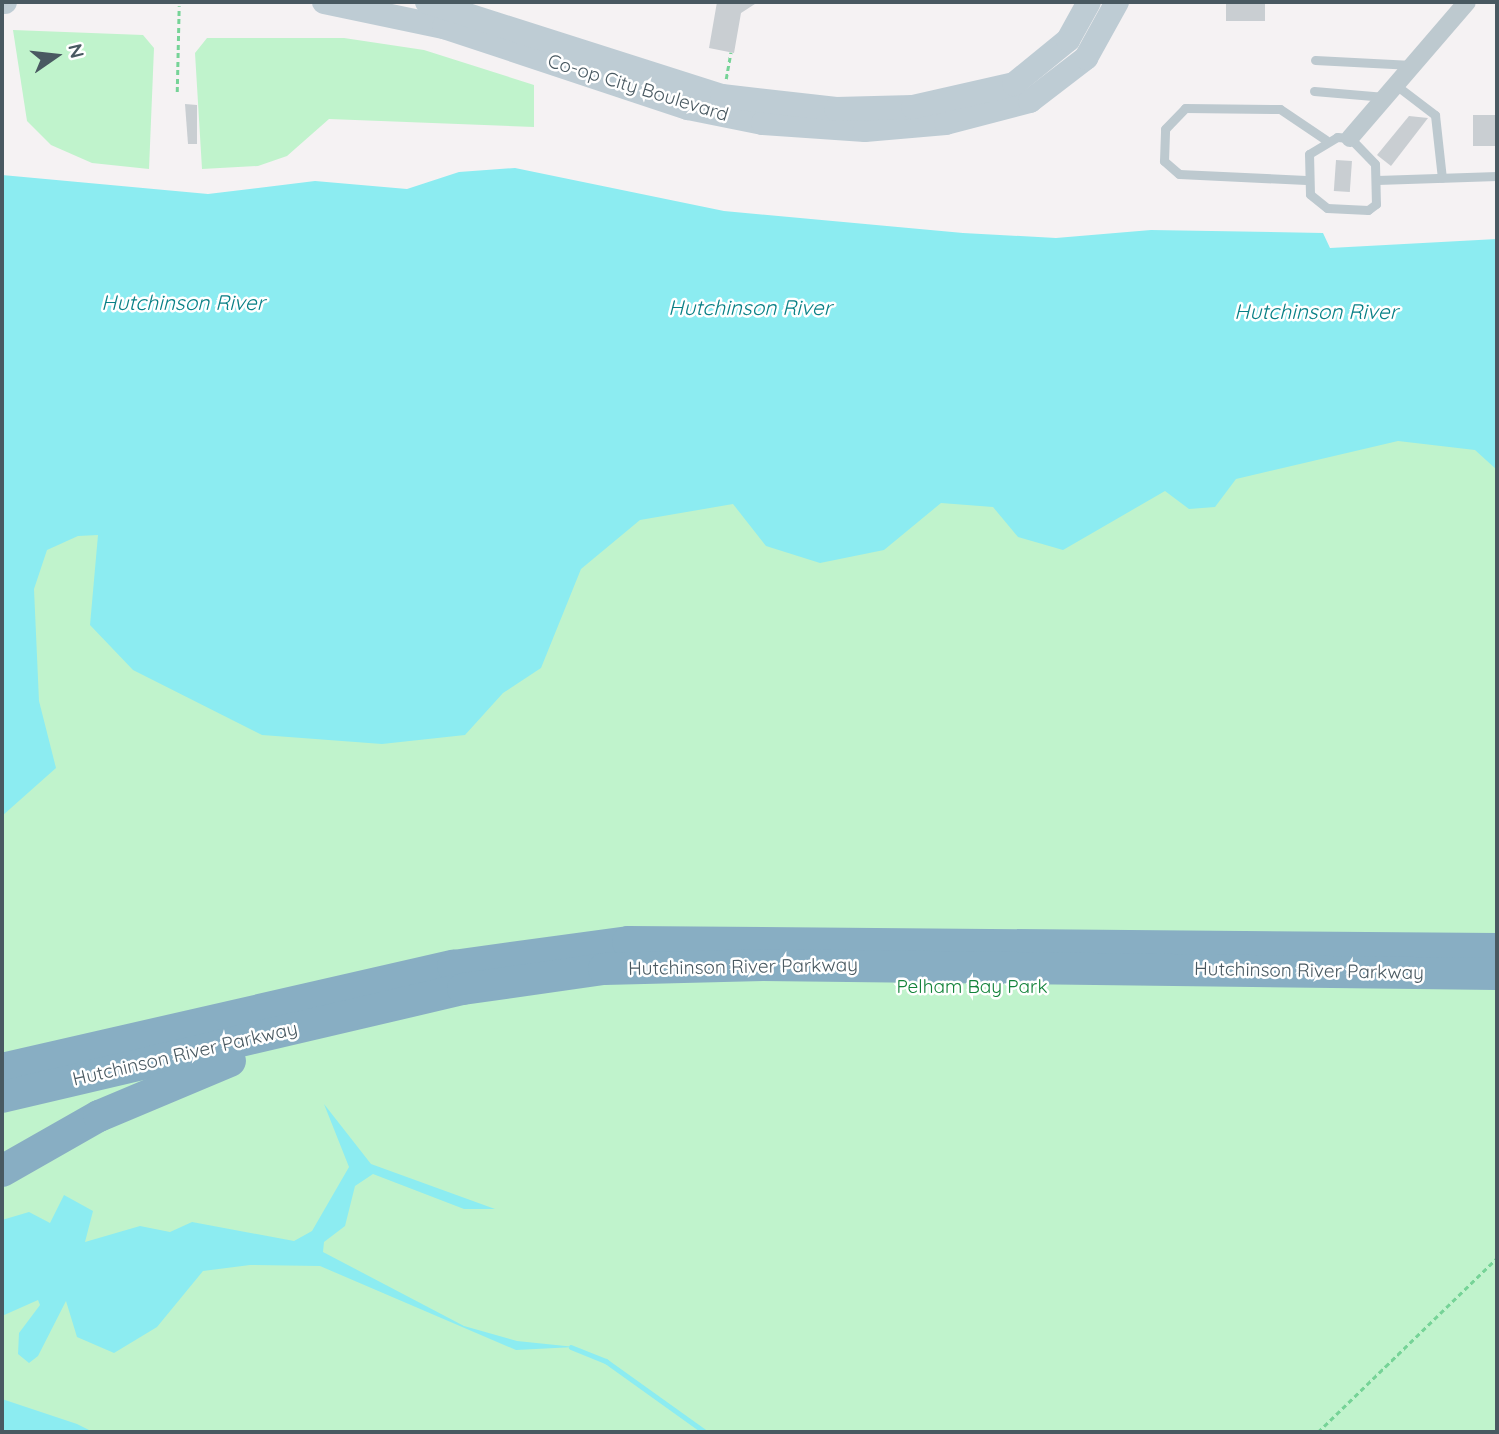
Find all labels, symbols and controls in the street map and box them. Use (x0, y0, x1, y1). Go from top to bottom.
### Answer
north arrow (21, 21, 91, 91)
text: N (63, 41, 90, 61)
street label: Co-op City Boulevard (545, 50, 731, 126)
water label: Hutchinson River (101, 289, 265, 315)
water label: Hutchinson River (668, 294, 832, 320)
water label: Hutchinson River (1234, 298, 1398, 324)
street label: Hutchinson River Parkway (628, 954, 858, 980)
street label: Hutchinson River Parkway (1194, 958, 1424, 984)
park label: Pelham Bay Park (896, 976, 1048, 998)
street label: Hutchinson River Parkway (70, 1017, 300, 1091)

